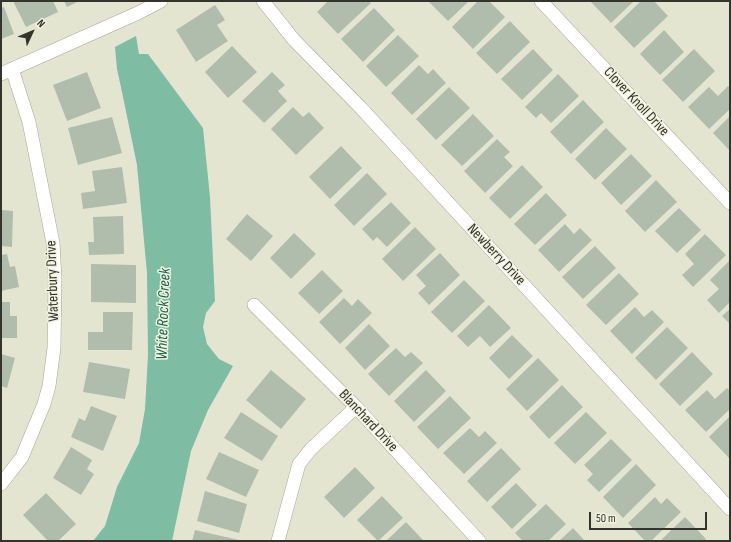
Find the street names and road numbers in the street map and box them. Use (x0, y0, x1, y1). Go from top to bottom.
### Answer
street label: Clover Knoll Drive (599, 64, 673, 140)
street label: Newberry Drive (463, 221, 529, 289)
street label: Waterbury Drive (43, 240, 63, 322)
street label: Blanchard Drive (335, 386, 401, 456)

